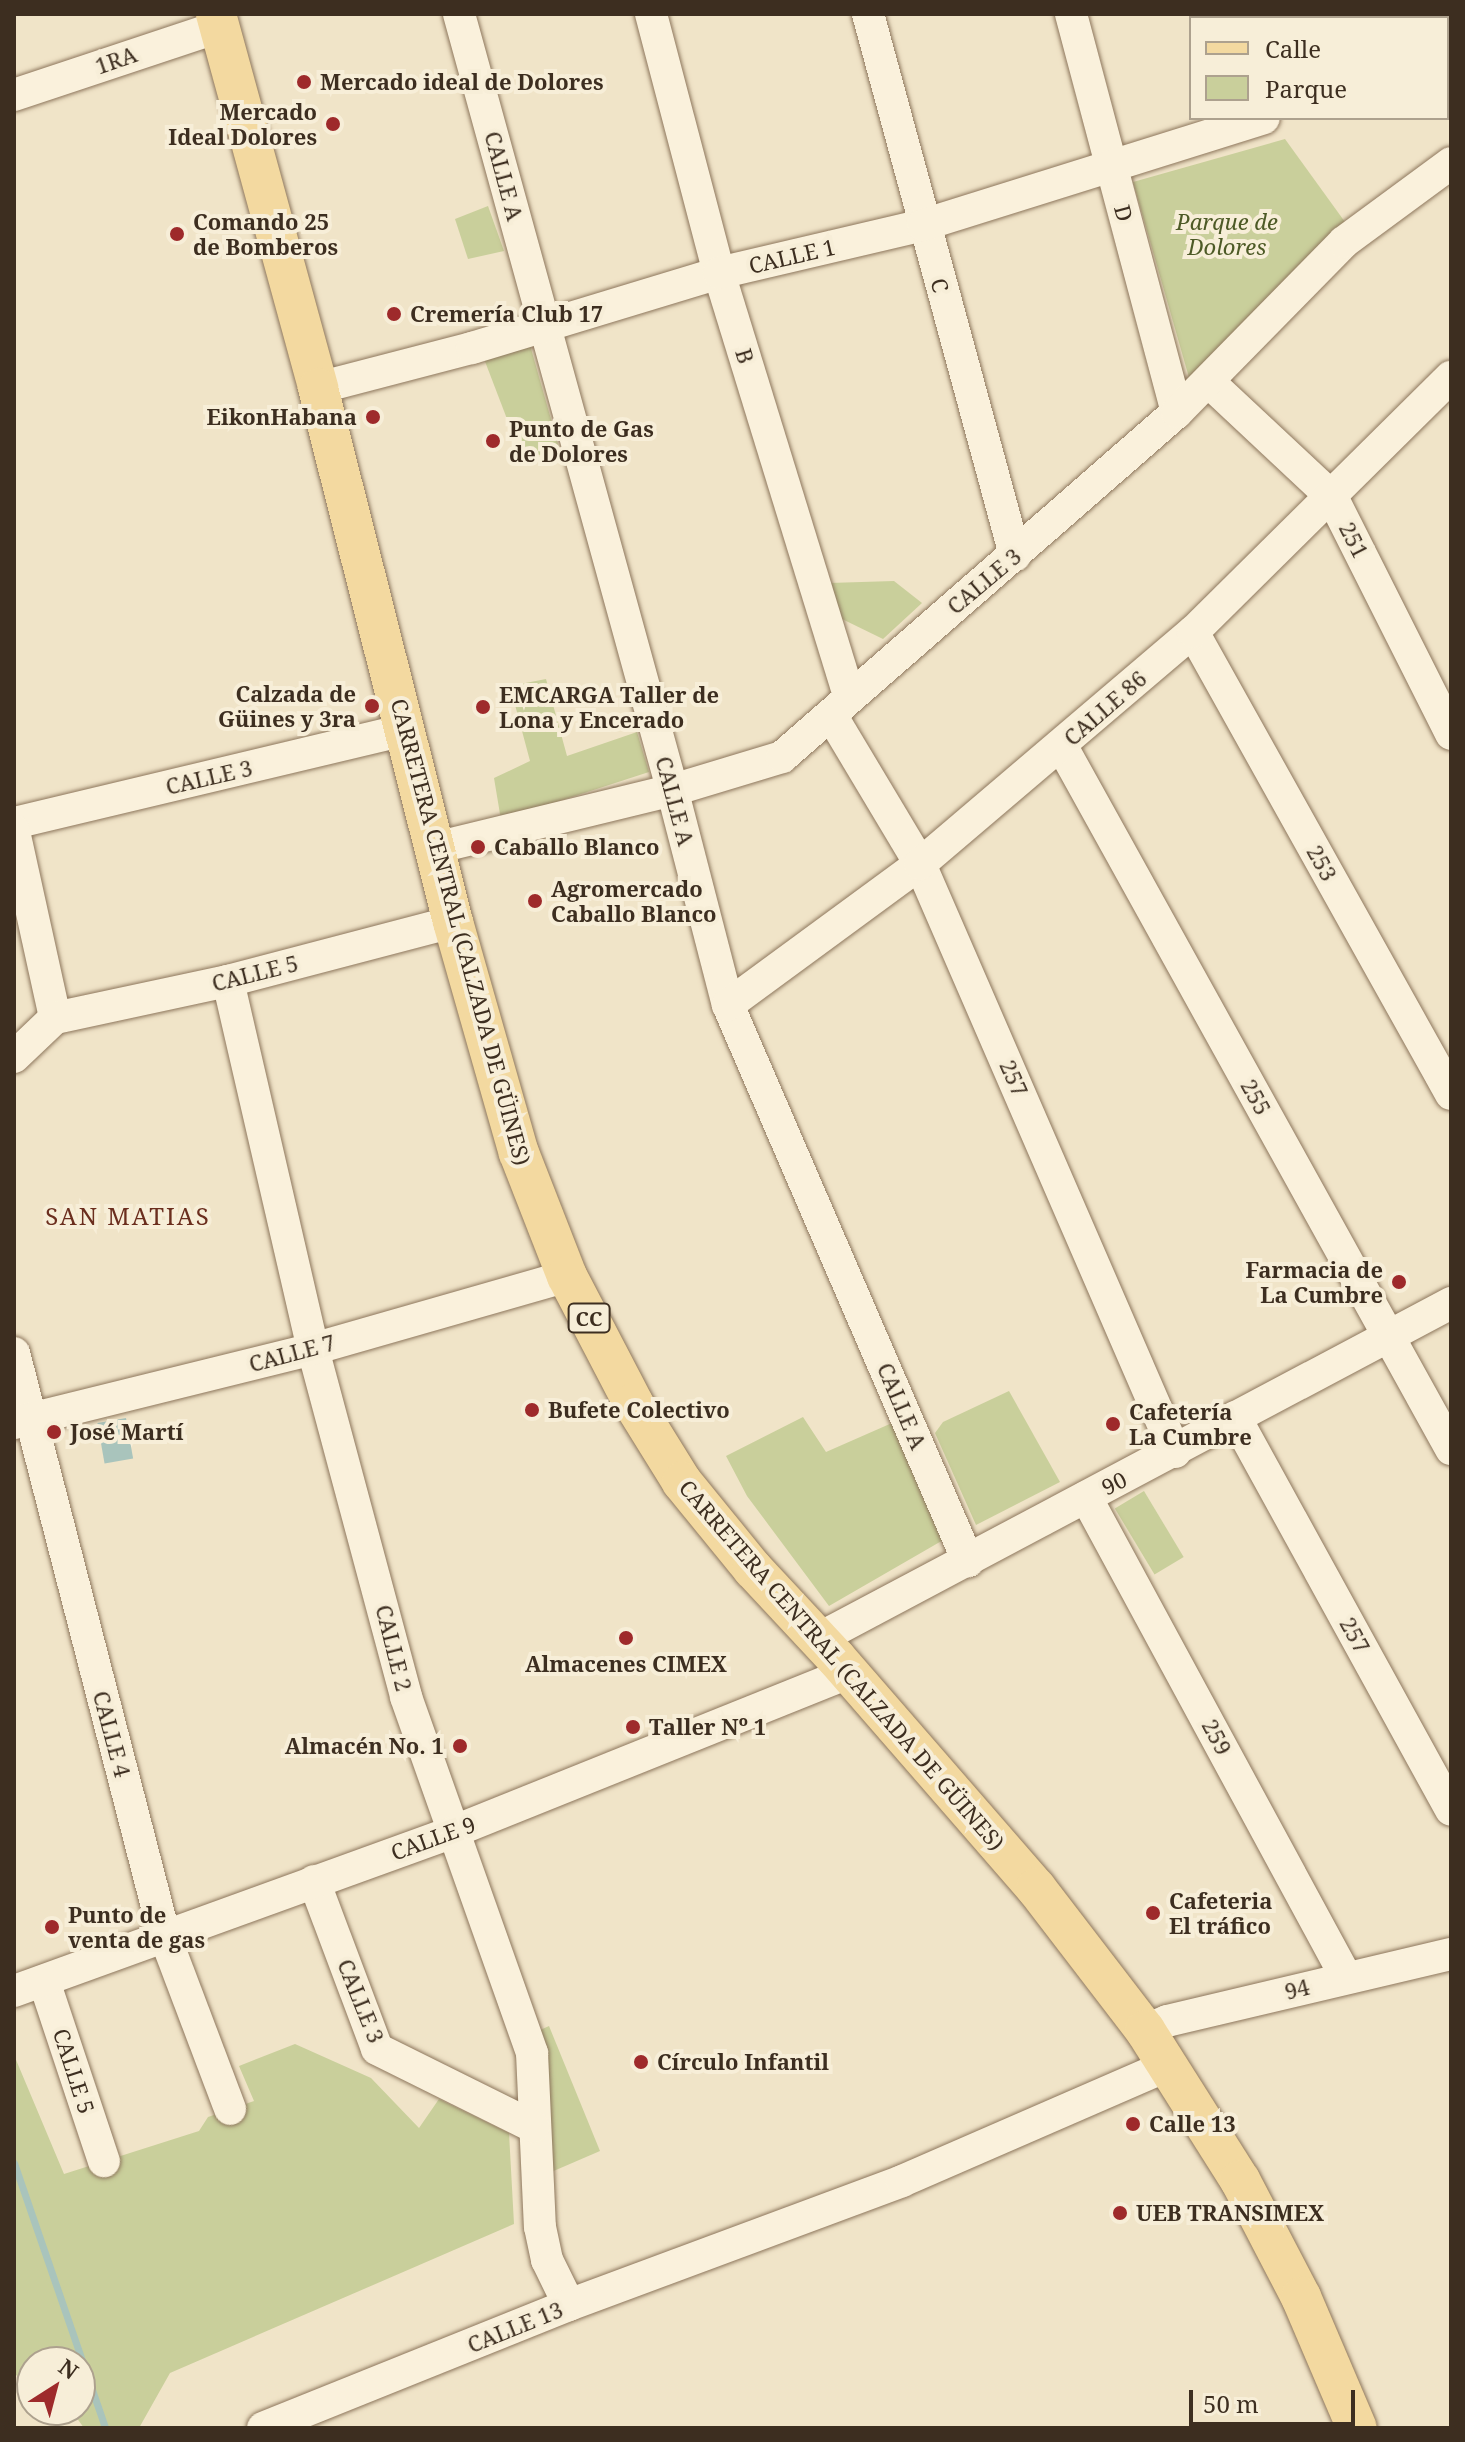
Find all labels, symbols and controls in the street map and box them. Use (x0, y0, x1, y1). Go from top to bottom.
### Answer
legend (1189, 16, 1449, 120)
text: Calle (1265, 32, 1321, 65)
street label: 1RA (92, 41, 140, 79)
place label: Mercado ideal de Dolores (320, 69, 603, 95)
text: Parque (1265, 72, 1347, 105)
marker: Mercado ideal de Dolores (295, 73, 313, 91)
place label: Mercado Ideal Dolores (168, 98, 317, 150)
marker: Mercado Ideal Dolores (324, 115, 342, 133)
street label: CALLE A (479, 128, 529, 224)
street label: D (1109, 202, 1139, 224)
place label: Comando 25 de Bomberos (193, 208, 338, 260)
park label: Parque de Dolores (1176, 208, 1278, 260)
marker: Comando 25 de Bomberos (168, 225, 186, 243)
street label: CALLE 1 (746, 233, 838, 279)
street label: C (926, 275, 954, 295)
place label: Cremería Club 17 (410, 301, 603, 327)
marker: Cremería Club 17 (385, 305, 403, 323)
street label: B (730, 345, 760, 367)
place label: EikonHabana (207, 404, 357, 430)
marker: EikonHabana (364, 408, 382, 426)
place label: Punto de Gas de Dolores (509, 415, 654, 466)
marker: Punto de Gas de Dolores (484, 432, 502, 450)
street label: 251 (1334, 518, 1374, 562)
street label: CALLE 3 (942, 543, 1026, 619)
street label: CALLE 86 (1058, 665, 1152, 751)
place label: Calzada de Güines y 3ra (218, 680, 356, 732)
place label: EMCARGA Taller de Lona y Encerado (499, 681, 719, 732)
street label: CARRETERA CENTRAL (CALZADA DE GÜINES) (386, 696, 536, 1168)
marker: Calzada de Güines y 3ra (363, 697, 381, 715)
marker: EMCARGA Taller de Lona y Encerado (474, 698, 492, 716)
street label: CALLE A (650, 753, 700, 849)
street label: CALLE 3 (163, 754, 255, 800)
place label: Caballo Blanco (494, 834, 660, 860)
marker: Caballo Blanco (469, 838, 487, 856)
street label: 253 (1302, 840, 1342, 886)
place label: Agromercado Caballo Blanco (551, 875, 717, 926)
marker: Agromercado Caballo Blanco (526, 892, 544, 910)
street label: CALLE 5 (209, 950, 301, 996)
street label: 257 (994, 1056, 1034, 1100)
street label: 255 (1236, 1074, 1276, 1120)
district label: SAN MATIAS (45, 1202, 211, 1230)
place label: Farmacia de La Cumbre (1246, 1256, 1383, 1308)
marker: Farmacia de La Cumbre (1390, 1273, 1408, 1291)
road number: CC (567, 1302, 611, 1334)
street label: CALLE 7 (246, 1329, 338, 1377)
street label: CALLE A (872, 1359, 932, 1453)
place label: Bufete Colectivo (548, 1397, 730, 1423)
place label: Cafetería La Cumbre (1129, 1398, 1252, 1450)
marker: Bufete Colectivo (523, 1401, 541, 1419)
marker: Cafetería La Cumbre (1104, 1415, 1122, 1433)
place label: José Martí (70, 1419, 183, 1445)
marker: José Martí (45, 1423, 63, 1441)
street label: 90 (1097, 1466, 1131, 1500)
street label: CARRETERA CENTRAL (CALZADA DE GÜINES) (674, 1474, 1010, 1856)
street label: CALLE 2 (371, 1602, 417, 1694)
street label: 257 (1335, 1612, 1375, 1658)
marker: Almacenes CIMEX (617, 1629, 635, 1647)
place label: Almacenes CIMEX (525, 1651, 727, 1677)
street label: CALLE 4 (88, 1688, 136, 1780)
place label: Taller Nº 1 (649, 1714, 766, 1740)
street label: 259 (1197, 1715, 1237, 1759)
marker: Taller Nº 1 (624, 1718, 642, 1736)
place label: Almacén No. 1 (285, 1733, 444, 1759)
marker: Almacén No. 1 (451, 1737, 469, 1755)
street label: CALLE 9 (387, 1811, 479, 1865)
place label: Cafeteria El tráfico (1169, 1887, 1272, 1938)
place label: Punto de venta de gas (68, 1901, 205, 1952)
marker: Cafeteria El tráfico (1144, 1904, 1162, 1922)
marker: Punto de venta de gas (43, 1918, 61, 1936)
street label: CALLE 3 (332, 1955, 390, 2047)
street label: 94 (1282, 1973, 1312, 2005)
street label: CALLE 5 (48, 2025, 100, 2117)
place label: Círculo Infantil (657, 2049, 829, 2075)
marker: Círculo Infantil (632, 2053, 650, 2071)
place label: Calle 13 (1149, 2111, 1236, 2137)
marker: Calle 13 (1124, 2115, 1142, 2133)
place label: UEB TRANSIMEX (1136, 2200, 1324, 2226)
marker: UEB TRANSIMEX (1111, 2204, 1129, 2222)
street label: CALLE 13 (463, 2296, 567, 2358)
north arrow (16, 2346, 96, 2426)
text: N (53, 2351, 85, 2385)
scale bar (1193, 2374, 1359, 2424)
text: 50 m (1203, 2387, 1259, 2420)

